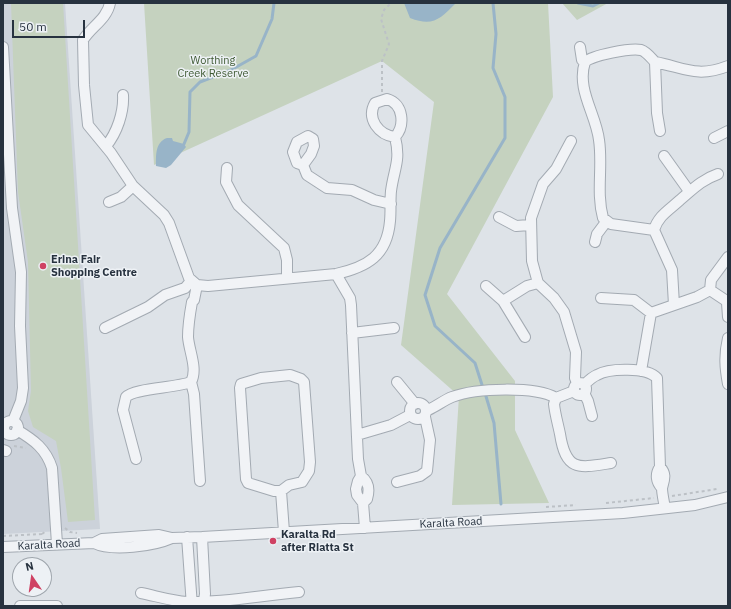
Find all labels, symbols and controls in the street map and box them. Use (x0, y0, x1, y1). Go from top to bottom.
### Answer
scale bar (14, 12, 87, 38)
text: 50 m (19, 19, 47, 34)
park label: Worthing Creek Reserve (177, 54, 249, 80)
place label: Erina Fair Shopping Centre (51, 253, 137, 279)
marker: Erina Fair Shopping Centre (38, 261, 48, 271)
street label: Karalta Road (419, 515, 483, 531)
place label: Karalta Rd after Riatta St (281, 528, 354, 554)
marker: Karalta Rd after Riatta St (268, 536, 278, 546)
street label: Karalta Road (17, 537, 81, 553)
north arrow (12, 557, 52, 597)
text: N (24, 559, 35, 574)

